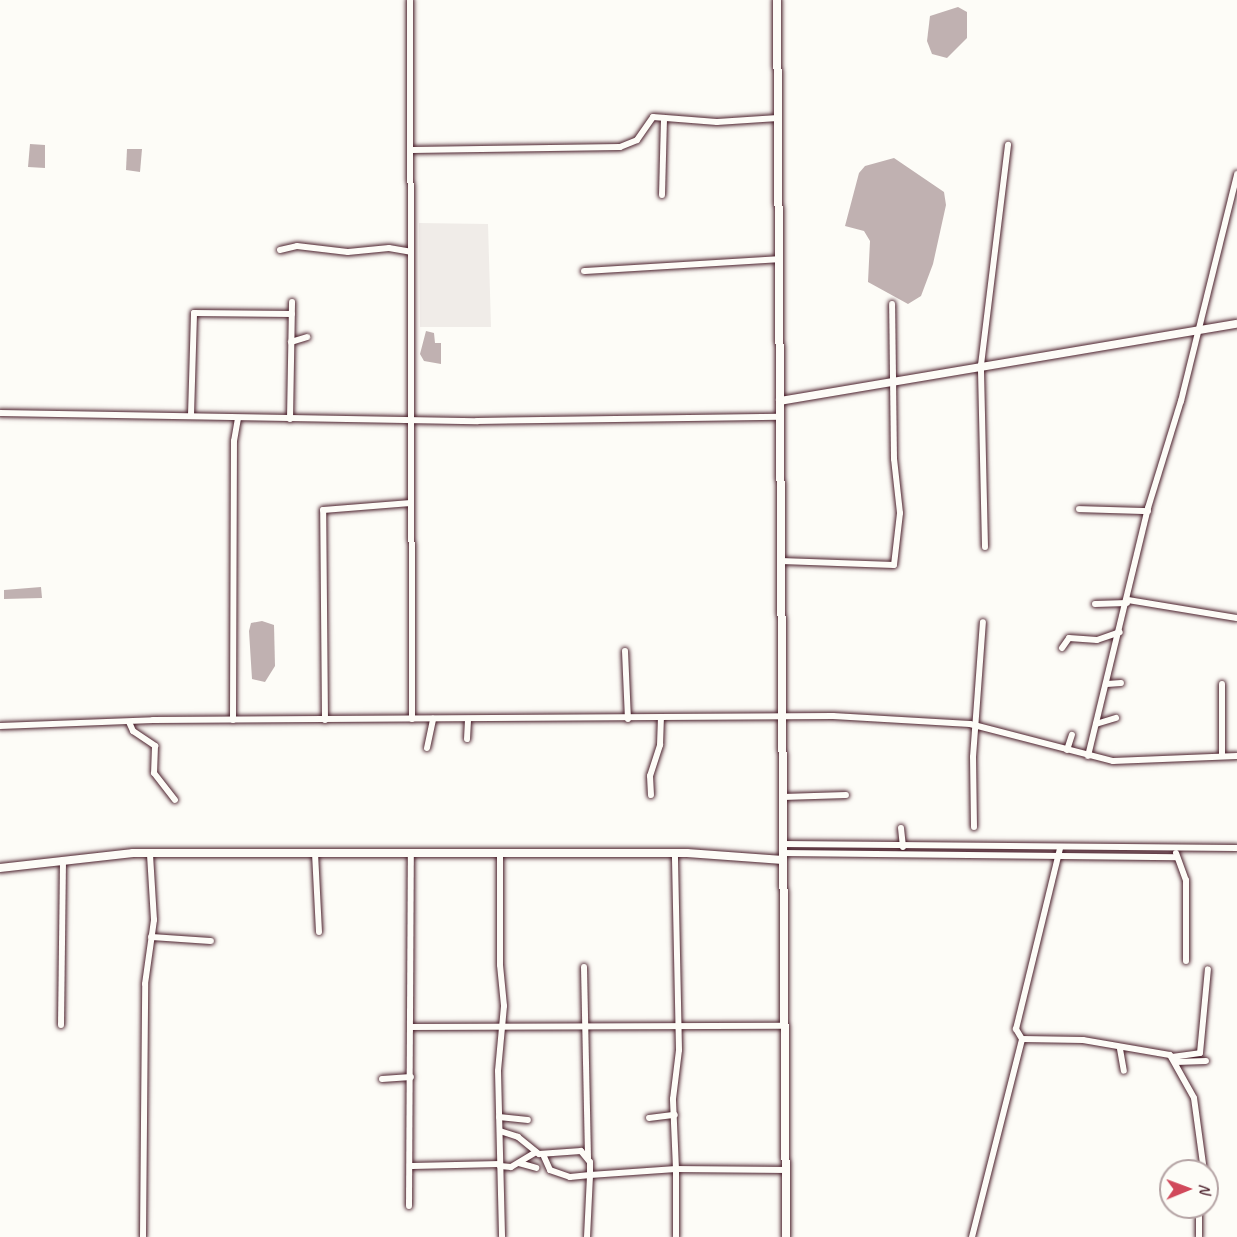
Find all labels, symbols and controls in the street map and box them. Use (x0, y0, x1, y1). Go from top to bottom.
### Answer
north arrow (1159, 1159, 1219, 1219)
text: N (1195, 1184, 1215, 1194)

